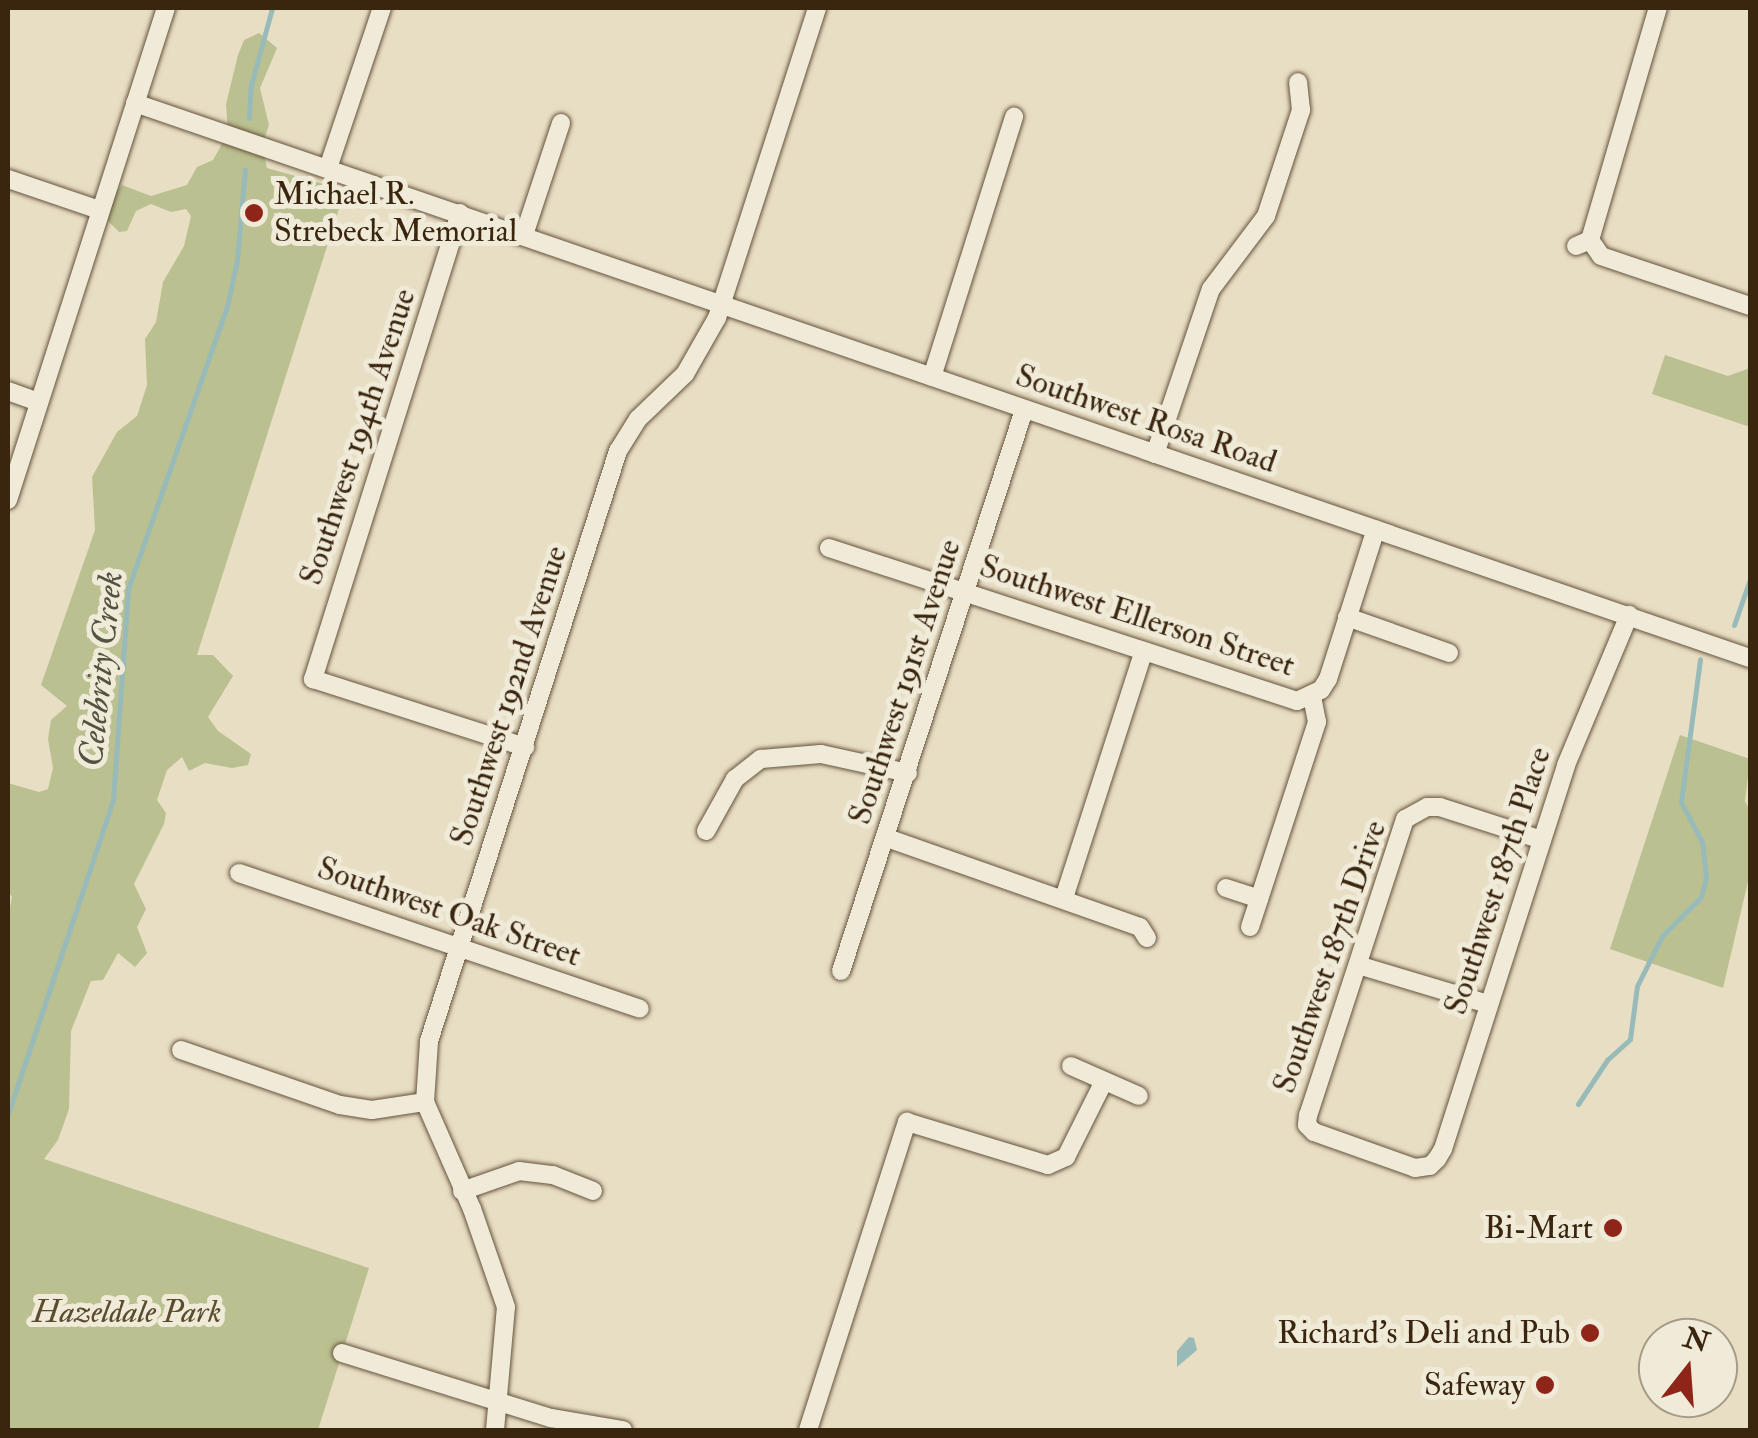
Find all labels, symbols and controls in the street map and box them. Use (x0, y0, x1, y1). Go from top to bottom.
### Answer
place label: Michael R. Strebeck Memorial (274, 176, 517, 251)
marker: Michael R. Strebeck Memorial (243, 202, 265, 224)
street label: Southwest 194th Avenue (292, 284, 424, 590)
street label: Southwest Rosa Road (1011, 356, 1281, 482)
street label: Southwest 191st Avenue (841, 535, 969, 829)
street label: Southwest 192nd Avenue (442, 541, 576, 851)
street label: Southwest Ellerson Street (975, 547, 1299, 685)
water label: Celebrity Creek (70, 569, 132, 769)
street label: Southwest 187th Place (1437, 743, 1559, 1019)
street label: Southwest 187th Drive (1265, 816, 1395, 1098)
street label: Southwest Oak Street (312, 849, 586, 975)
place label: Bi-Mart (1484, 1209, 1593, 1247)
marker: Bi-Mart (1602, 1217, 1624, 1239)
park label: Hazeldale Park (33, 1293, 221, 1331)
place label: Richard's Deli and Pub (1277, 1314, 1570, 1352)
north arrow (1638, 1318, 1738, 1418)
text: N (1679, 1320, 1713, 1361)
marker: Richard's Deli and Pub (1579, 1322, 1601, 1344)
place label: Safeway (1424, 1366, 1525, 1404)
marker: Safeway (1534, 1374, 1556, 1396)

